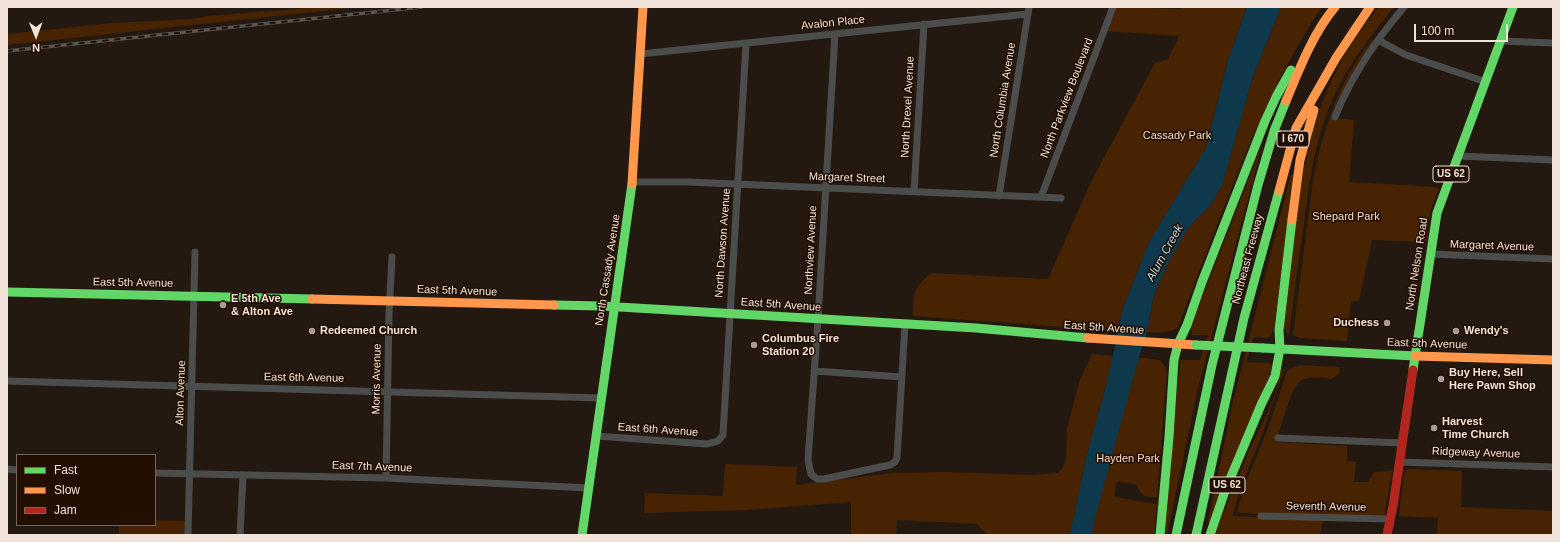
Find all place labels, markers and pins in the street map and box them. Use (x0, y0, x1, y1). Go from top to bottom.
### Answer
place label: E 5th Ave & Alton Ave (231, 292, 293, 318)
marker: E 5th Ave & Alton Ave (218, 300, 228, 310)
place label: Duchess (1333, 316, 1379, 330)
marker: Duchess (1382, 318, 1392, 328)
place label: Redeemed Church (320, 324, 417, 338)
place label: Wendy's (1464, 324, 1509, 338)
marker: Redeemed Church (307, 326, 317, 336)
marker: Wendy's (1451, 326, 1461, 336)
place label: Columbus Fire Station 20 (762, 332, 839, 358)
marker: Columbus Fire Station 20 (749, 340, 759, 350)
place label: Buy Here, Sell Here Pawn Shop (1449, 366, 1536, 392)
marker: Buy Here, Sell Here Pawn Shop (1436, 374, 1446, 384)
place label: Harvest Time Church (1442, 415, 1509, 441)
marker: Harvest Time Church (1429, 423, 1439, 433)

